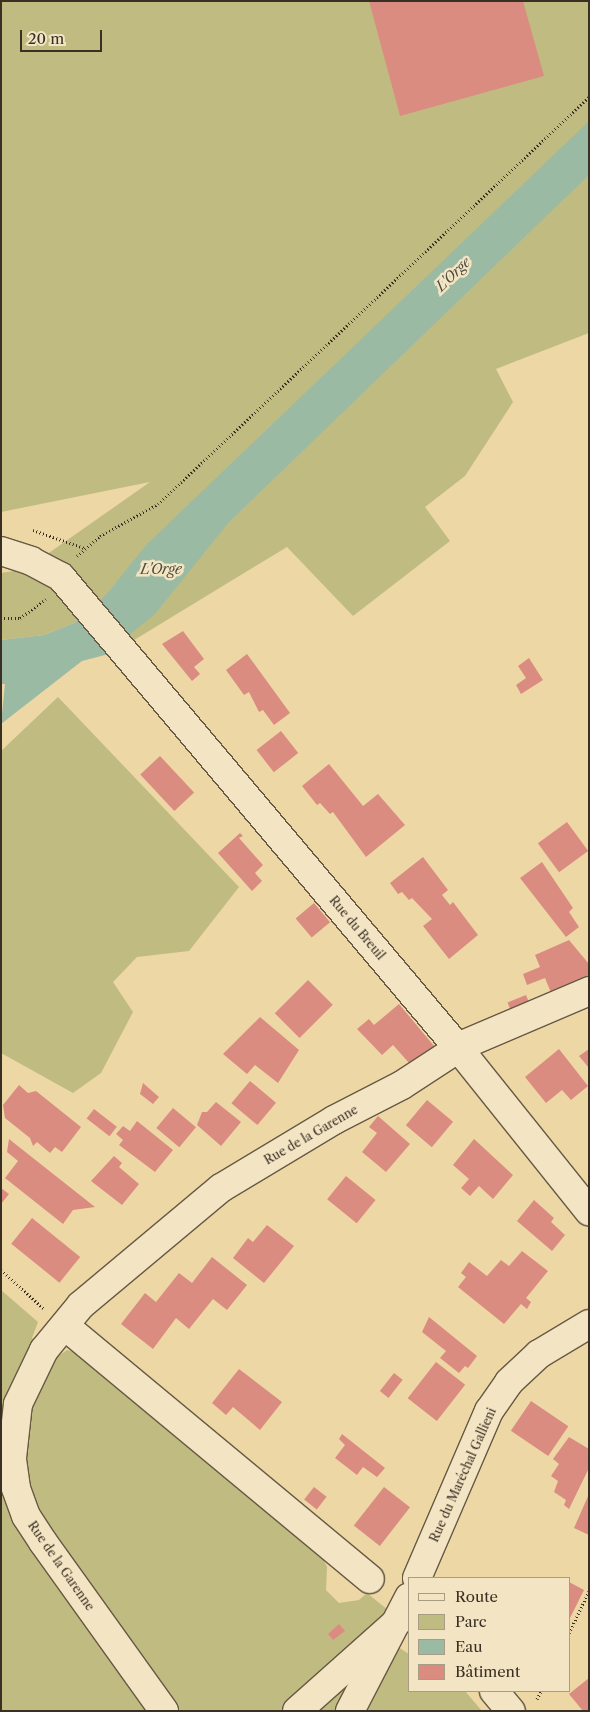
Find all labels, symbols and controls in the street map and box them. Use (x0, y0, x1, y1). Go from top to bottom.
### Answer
scale bar (22, 20, 105, 52)
text: 20 m (28, 29, 64, 48)
water label: L'Orge (432, 254, 474, 294)
water label: L'Orge (140, 561, 182, 577)
street label: Rue du Breuil (326, 893, 388, 963)
street label: Rue de la Garenne (262, 1102, 360, 1168)
street label: Rue du Maréchal Gallieni (427, 1406, 499, 1544)
street label: Rue de la Garenne (25, 1519, 97, 1613)
legend (408, 1577, 570, 1692)
text: Route (455, 1587, 498, 1606)
text: Parc (455, 1612, 487, 1631)
text: Eau (455, 1637, 483, 1656)
text: Bâtiment (455, 1662, 520, 1681)

